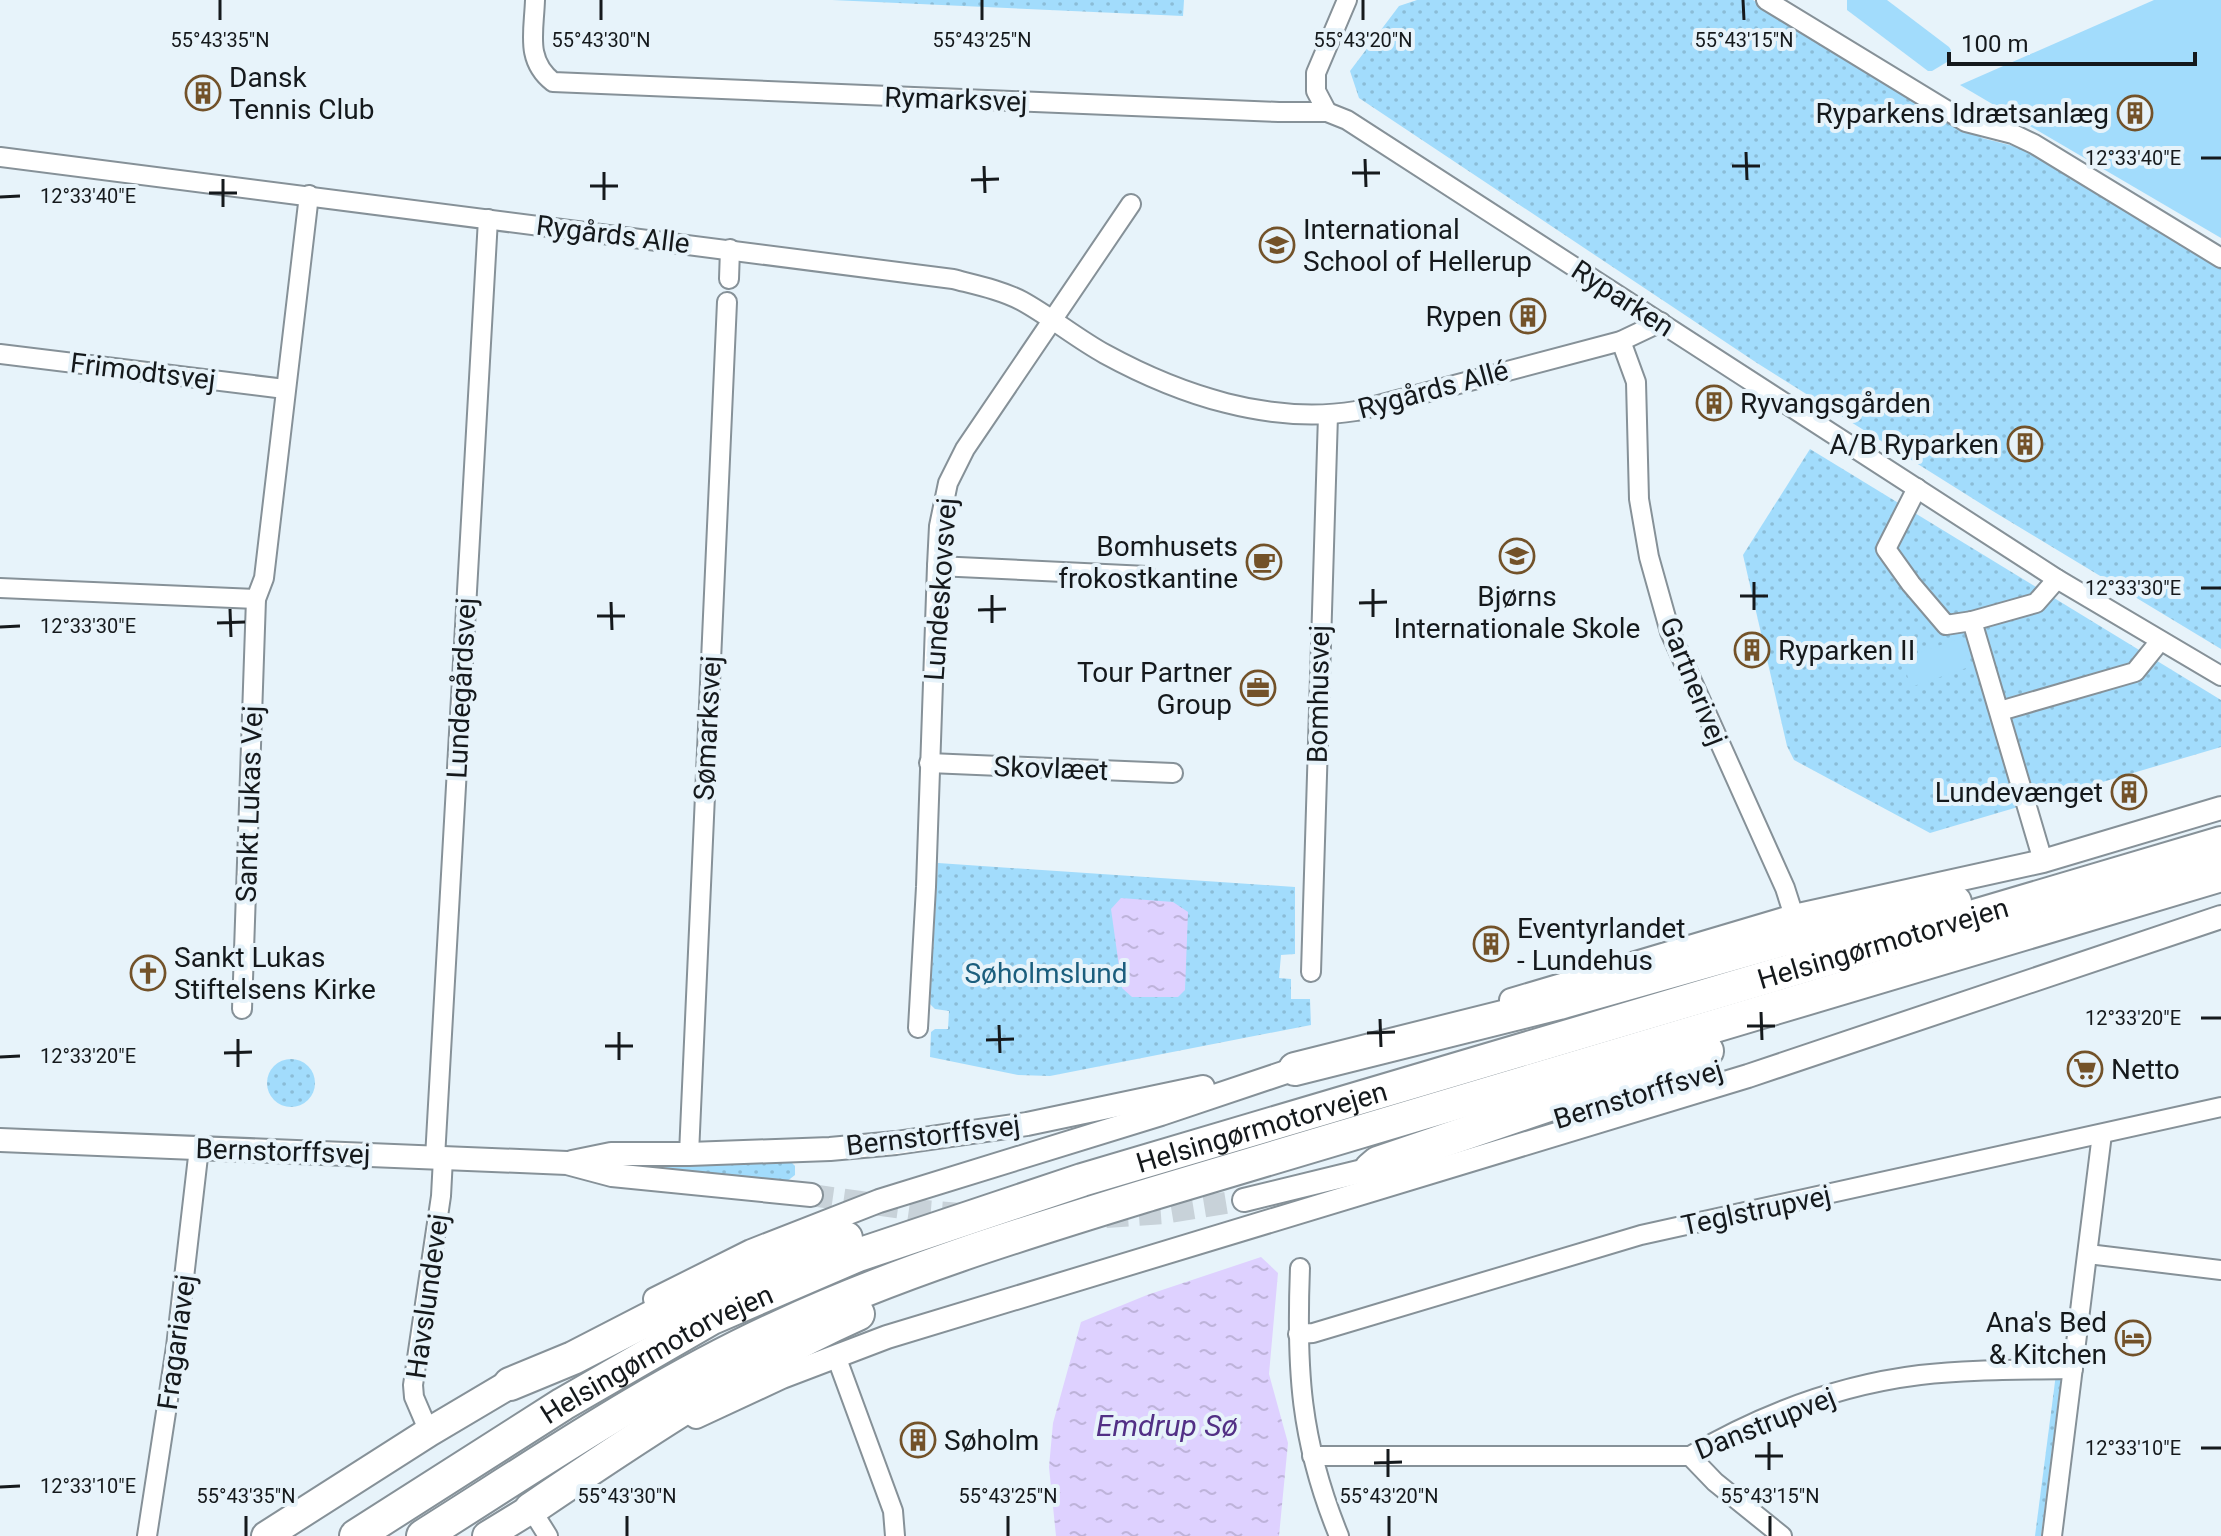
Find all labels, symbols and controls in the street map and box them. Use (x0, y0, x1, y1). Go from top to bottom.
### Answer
scale bar (1949, 16, 2195, 66)
text: 55°43'35"N (170, 28, 270, 52)
text: 55°43'30"N (551, 28, 651, 52)
text: 55°43'25"N (932, 28, 1032, 52)
text: 55°43'20"N (1313, 28, 1413, 52)
text: 55°43'15"N (1694, 28, 1794, 52)
text: 100 m (1961, 30, 2028, 58)
place label: Dansk Tennis Club (229, 61, 375, 126)
building icon: Dansk Tennis Club (184, 74, 222, 112)
street label: Rymarksvej (884, 81, 1028, 118)
building icon: Ryparkens Idrætsanlæg (2116, 94, 2154, 132)
place label: Ryparkens Idrætsanlæg (1815, 97, 2109, 130)
text: 12°33'40"E (2085, 146, 2181, 170)
text: 12°33'40"E (40, 184, 136, 208)
street label: Rygårds Alle (534, 209, 692, 260)
place label: International School of Hellerup (1303, 213, 1532, 278)
school or university icon: International School of Hellerup (1258, 226, 1296, 264)
street label: Ryparken (1565, 253, 1680, 344)
building icon: Rypen (1509, 297, 1547, 335)
place label: Rypen (1425, 300, 1502, 333)
street label: Frimodtsvej (68, 346, 218, 397)
street label: Rygårds Allé (1354, 354, 1512, 425)
building icon: Ryvangsgården (1695, 384, 1733, 422)
place label: Ryvangsgården (1740, 387, 1931, 420)
building icon: A/B Ryparken (2006, 425, 2044, 463)
place label: A/B Ryparken (1830, 428, 1999, 461)
street label: Lundeskovsvej (918, 496, 963, 682)
place label: Bomhusets frokostkantine (1058, 530, 1238, 595)
school or university icon: Bjørns Internationale Skole (1498, 537, 1536, 575)
cafe icon: Bomhusets frokostkantine (1245, 543, 1283, 581)
text: 12°33'30"E (2085, 576, 2181, 600)
place label: Bjørns Internationale Skole (1394, 580, 1640, 645)
street label: Lundegårdsvej (440, 597, 483, 779)
street label: Gartnerivej (1653, 612, 1734, 750)
text: 12°33'30"E (40, 614, 136, 638)
street label: Bomhusvej (1301, 625, 1336, 763)
building icon: Ryparken II (1733, 631, 1771, 669)
place label: Ryparken II (1778, 634, 1915, 667)
street label: Sømarksvej (687, 655, 728, 801)
place label: Tour Partner Group (1077, 656, 1233, 721)
office icon: Tour Partner Group (1239, 669, 1277, 707)
street label: Sankt Lukas Vej (230, 705, 269, 903)
street label: Skovlæet (993, 750, 1109, 787)
building icon: Lundevænget (2110, 773, 2148, 811)
place label: Lundevænget (1935, 776, 2103, 809)
street label: Helsingørmotorvejen (1754, 891, 2012, 996)
place label: Eventyrlandet - Lundehus (1517, 912, 1685, 977)
building icon: Eventyrlandet - Lundehus (1472, 925, 1510, 963)
place label: Sankt Lukas Stiftelsens Kirke (174, 941, 376, 1006)
church icon: Sankt Lukas Stiftelsens Kirke (129, 954, 167, 992)
park label: Søholmslund (964, 957, 1128, 990)
text: 12°33'20"E (2085, 1006, 2181, 1030)
text: 12°33'20"E (40, 1044, 136, 1068)
supermarket icon: Netto (2066, 1050, 2104, 1088)
street label: Bernstorffsvej (1550, 1053, 1727, 1136)
place label: Netto (2111, 1053, 2180, 1086)
street label: Helsingørmotorvejen (1132, 1075, 1391, 1180)
street label: Bernstorffsvej (844, 1108, 1022, 1163)
street label: Bernstorffsvej (195, 1132, 371, 1171)
street label: Teglstrupvej (1678, 1179, 1834, 1242)
street label: Havslundevej (400, 1212, 455, 1381)
street label: Fragariavej (151, 1272, 202, 1412)
street label: Helsingørmotorvejen (535, 1278, 778, 1431)
place label: Ana's Bed & Kitchen (1986, 1306, 2107, 1371)
hotel icon: Ana's Bed & Kitchen (2114, 1319, 2152, 1357)
street label: Danstrupvej (1690, 1380, 1840, 1467)
water label: Emdrup Sø (1096, 1408, 1238, 1443)
building icon: Søholm (899, 1421, 937, 1459)
place label: Søholm (944, 1424, 1039, 1457)
text: 12°33'10"E (2085, 1436, 2181, 1460)
text: 12°33'10"E (40, 1474, 136, 1498)
text: 55°43'35"N (196, 1484, 296, 1508)
text: 55°43'30"N (577, 1484, 677, 1508)
text: 55°43'25"N (958, 1484, 1058, 1508)
text: 55°43'20"N (1339, 1484, 1439, 1508)
text: 55°43'15"N (1720, 1484, 1820, 1508)

